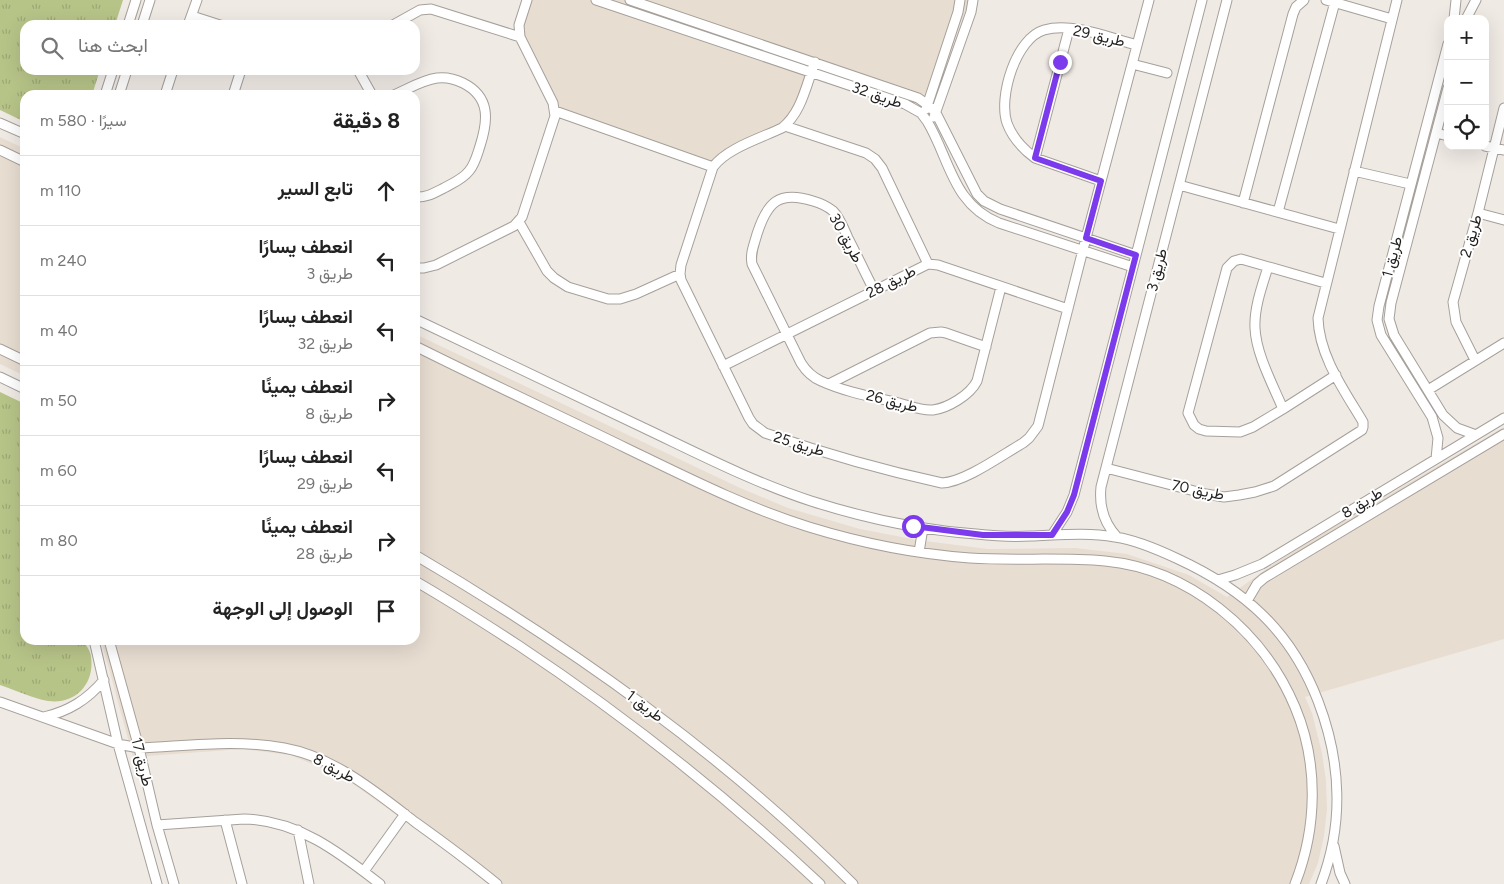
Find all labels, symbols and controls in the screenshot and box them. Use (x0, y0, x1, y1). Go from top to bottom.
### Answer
map controls (1444, 15, 1489, 150)
button: + (1444, 15, 1489, 60)
search box (20, 20, 420, 75)
street label: طريق 29 (1071, 21, 1127, 52)
icon: search (38, 34, 66, 62)
text: ابحث هنا (78, 34, 148, 57)
route end (1049, 51, 1072, 74)
button: − (1444, 60, 1489, 105)
street label: طريق 32 (849, 78, 905, 113)
button: locate (1444, 105, 1489, 150)
text: 8 دقيقة (333, 108, 400, 133)
text: سيرًا · 580 m (40, 111, 127, 130)
text: تابع السير (278, 177, 353, 200)
icon: ahead (372, 177, 400, 205)
text: 110 m (40, 181, 81, 200)
street label: طريق 30 (824, 210, 867, 266)
street label: طريق 2 (1456, 212, 1487, 260)
street label: طريق 1 (1378, 234, 1407, 280)
text: انعطف يسارًا (259, 235, 353, 258)
street label: طريق 3 (1143, 246, 1172, 294)
icon: left (372, 247, 400, 275)
text: 240 m (40, 251, 87, 270)
street label: طريق 28 (863, 262, 919, 303)
text: طريق 3 (306, 264, 353, 283)
text: انعطف يسارًا (259, 305, 353, 328)
icon: left (372, 317, 400, 345)
text: 40 m (40, 321, 78, 340)
text: طريق 32 (297, 334, 353, 353)
text: انعطف يمينًا (261, 375, 353, 398)
street label: طريق 26 (864, 386, 920, 417)
icon: right (372, 387, 400, 415)
text: 50 m (40, 391, 77, 410)
text: طريق 8 (305, 404, 353, 423)
street label: طريق 25 (771, 428, 827, 461)
text: انعطف يسارًا (259, 445, 353, 468)
icon: left (372, 457, 400, 485)
text: 60 m (40, 461, 77, 480)
text: طريق 29 (297, 474, 353, 493)
street label: طريق 70 (1170, 476, 1226, 505)
street label: طريق 8 (1338, 484, 1387, 523)
text: انعطف يمينًا (261, 515, 353, 538)
route start (902, 515, 925, 538)
icon: right (372, 527, 400, 555)
text: 80 m (40, 531, 78, 550)
text: طريق 28 (296, 544, 353, 563)
text: الوصول إلى الوجهة (213, 597, 353, 620)
icon: arrive (372, 597, 400, 625)
street label: طريق 1 (622, 686, 667, 727)
street label: طريق 17 (126, 736, 157, 789)
street label: طريق 8 (310, 750, 358, 787)

